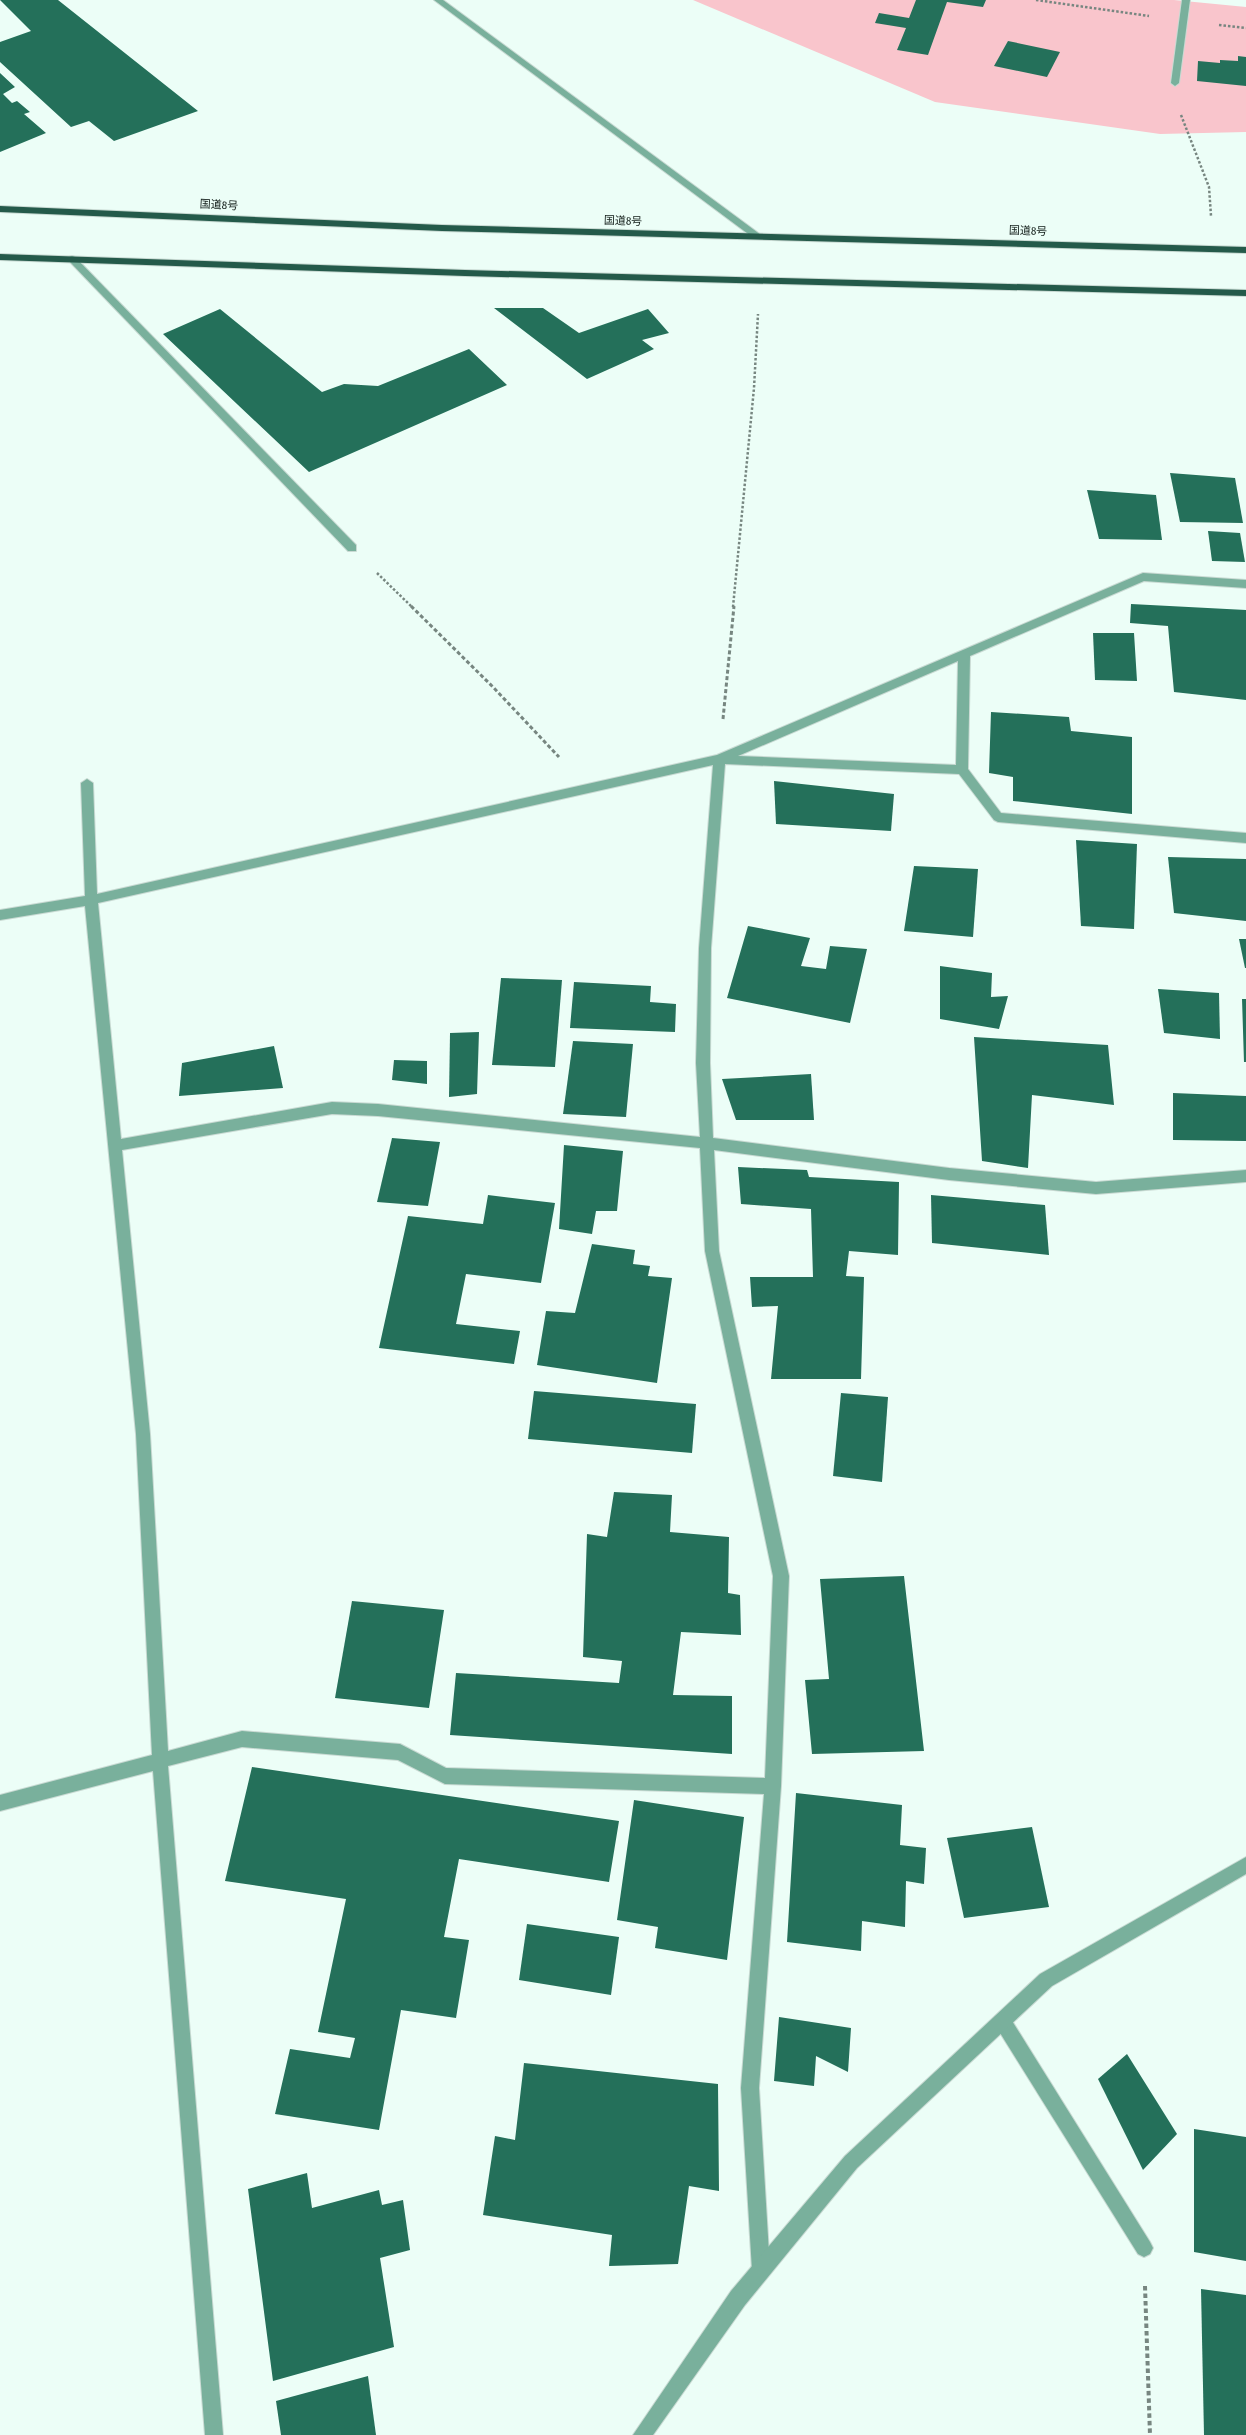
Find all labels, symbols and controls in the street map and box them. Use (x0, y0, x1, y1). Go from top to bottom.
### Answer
street label: 国道8号 (199, 198, 239, 212)
street label: 国道8号 (604, 214, 642, 228)
street label: 国道8号 (1009, 224, 1047, 238)

